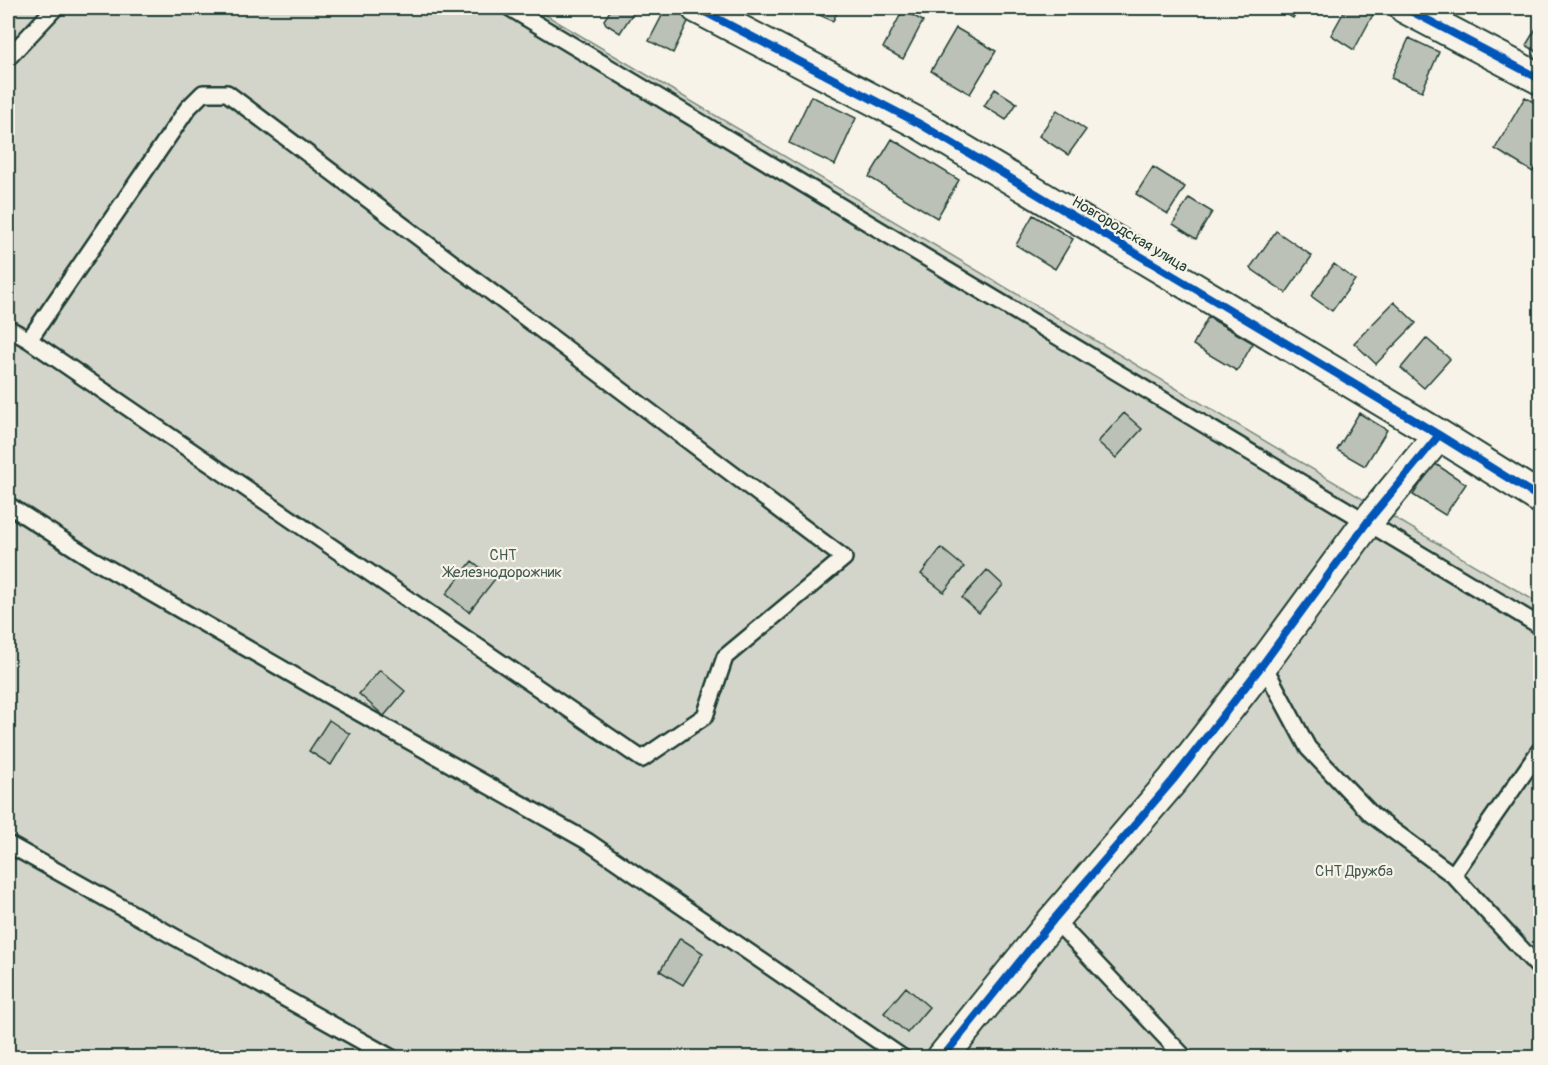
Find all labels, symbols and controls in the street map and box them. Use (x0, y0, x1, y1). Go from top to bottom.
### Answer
street label: Новгородская улица (1068, 192, 1191, 277)
park label: СНТ Железнодорожник (442, 546, 562, 582)
park label: СНТ Дружба (1315, 862, 1393, 881)

